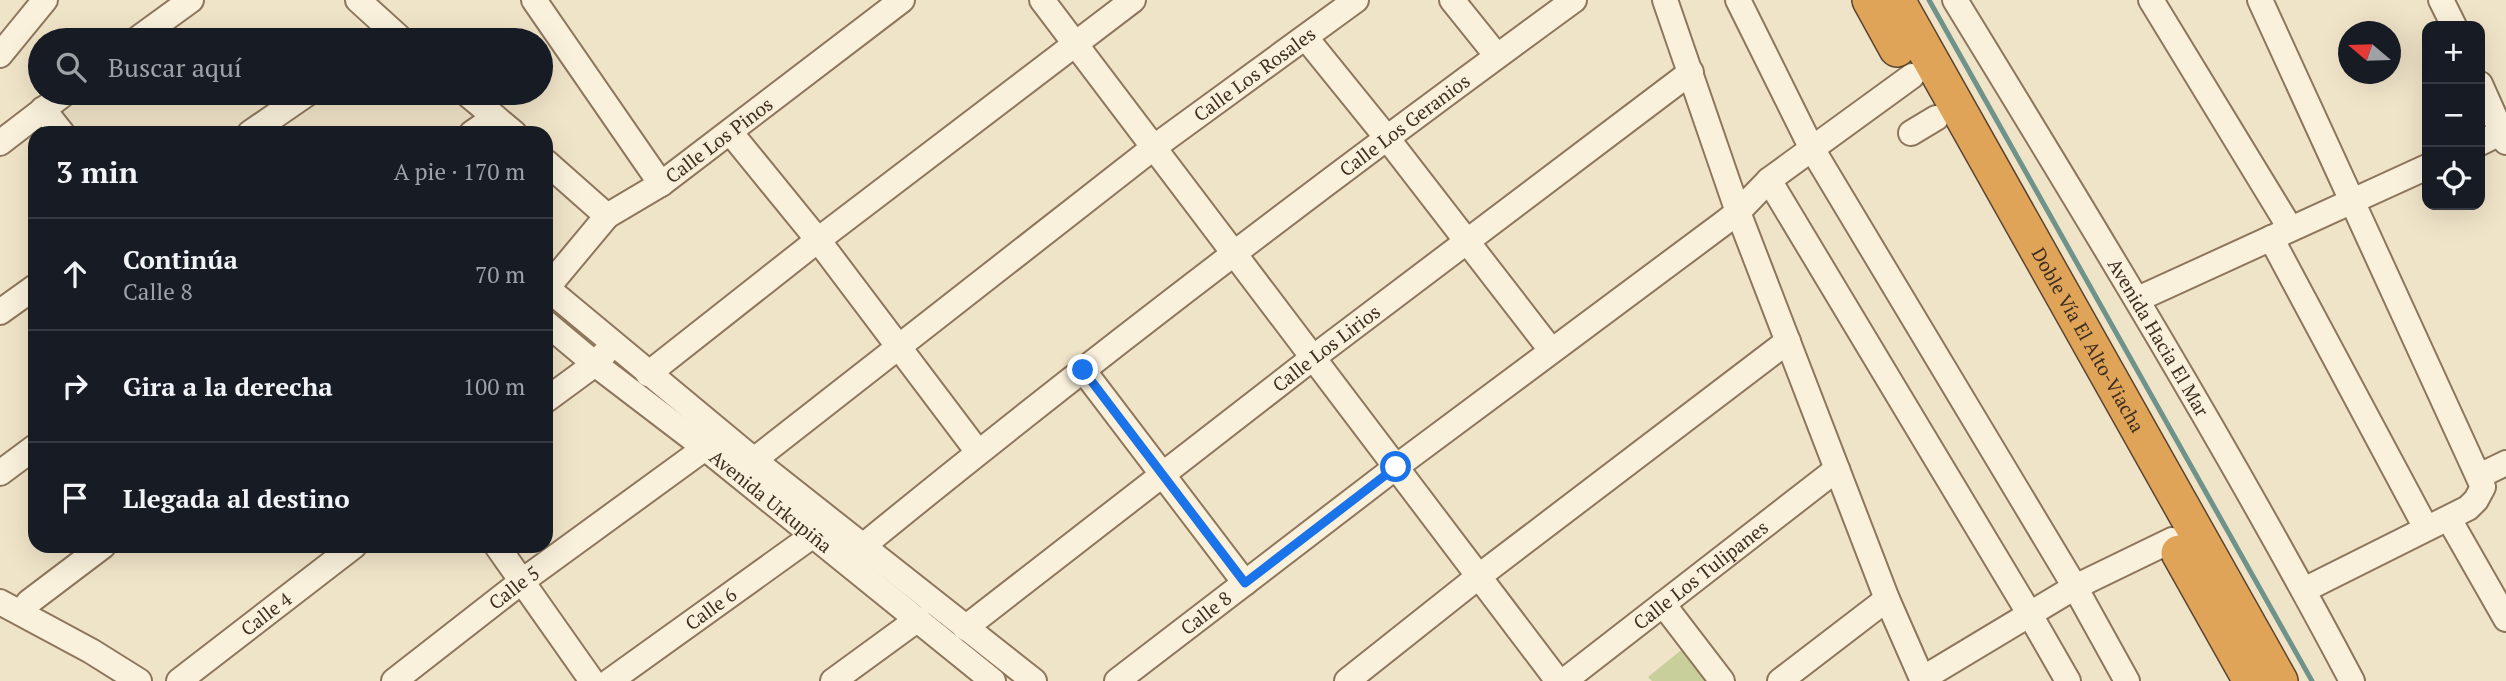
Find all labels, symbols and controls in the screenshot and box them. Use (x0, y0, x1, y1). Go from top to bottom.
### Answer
street label: Calle Los Rosales (1188, 21, 1320, 126)
north arrow (2338, 21, 2401, 84)
map controls (2422, 21, 2485, 210)
button: + (2422, 21, 2485, 84)
search box (28, 28, 553, 105)
icon: search (52, 48, 90, 86)
text: Buscar aquí (108, 50, 242, 84)
street label: Calle Los Geranios (1334, 68, 1475, 181)
button: − (2422, 84, 2485, 147)
street label: Calle Los Pinos (660, 91, 777, 188)
button: locate (2422, 147, 2485, 210)
text: 3 min (56, 152, 138, 192)
text: A pie · 170 m (394, 156, 525, 187)
text: Continúa (123, 242, 238, 276)
street label: Doble Vía El Alto-Viacha (2027, 243, 2151, 437)
street label: Avenida Hacia El Mar (2103, 253, 2216, 421)
icon: ahead (56, 255, 94, 293)
text: 70 m (475, 259, 525, 290)
text: Calle 8 (123, 276, 193, 307)
street label: Calle Los Lirios (1267, 299, 1385, 397)
route end (1067, 354, 1098, 385)
icon: right (56, 367, 94, 405)
text: Gira a la derecha (123, 369, 333, 403)
text: 100 m (463, 371, 525, 402)
street label: Avenida Urkupiña (705, 444, 838, 558)
route start (1380, 451, 1411, 482)
icon: arrive (56, 479, 94, 517)
text: Llegada al destino (123, 481, 350, 515)
street label: Calle Los Tulipanes (1628, 514, 1773, 635)
street label: Calle 5 (483, 560, 544, 615)
street label: Calle 6 (680, 581, 741, 635)
street label: Calle 4 (235, 585, 297, 641)
street label: Calle 8 (1175, 585, 1236, 640)

